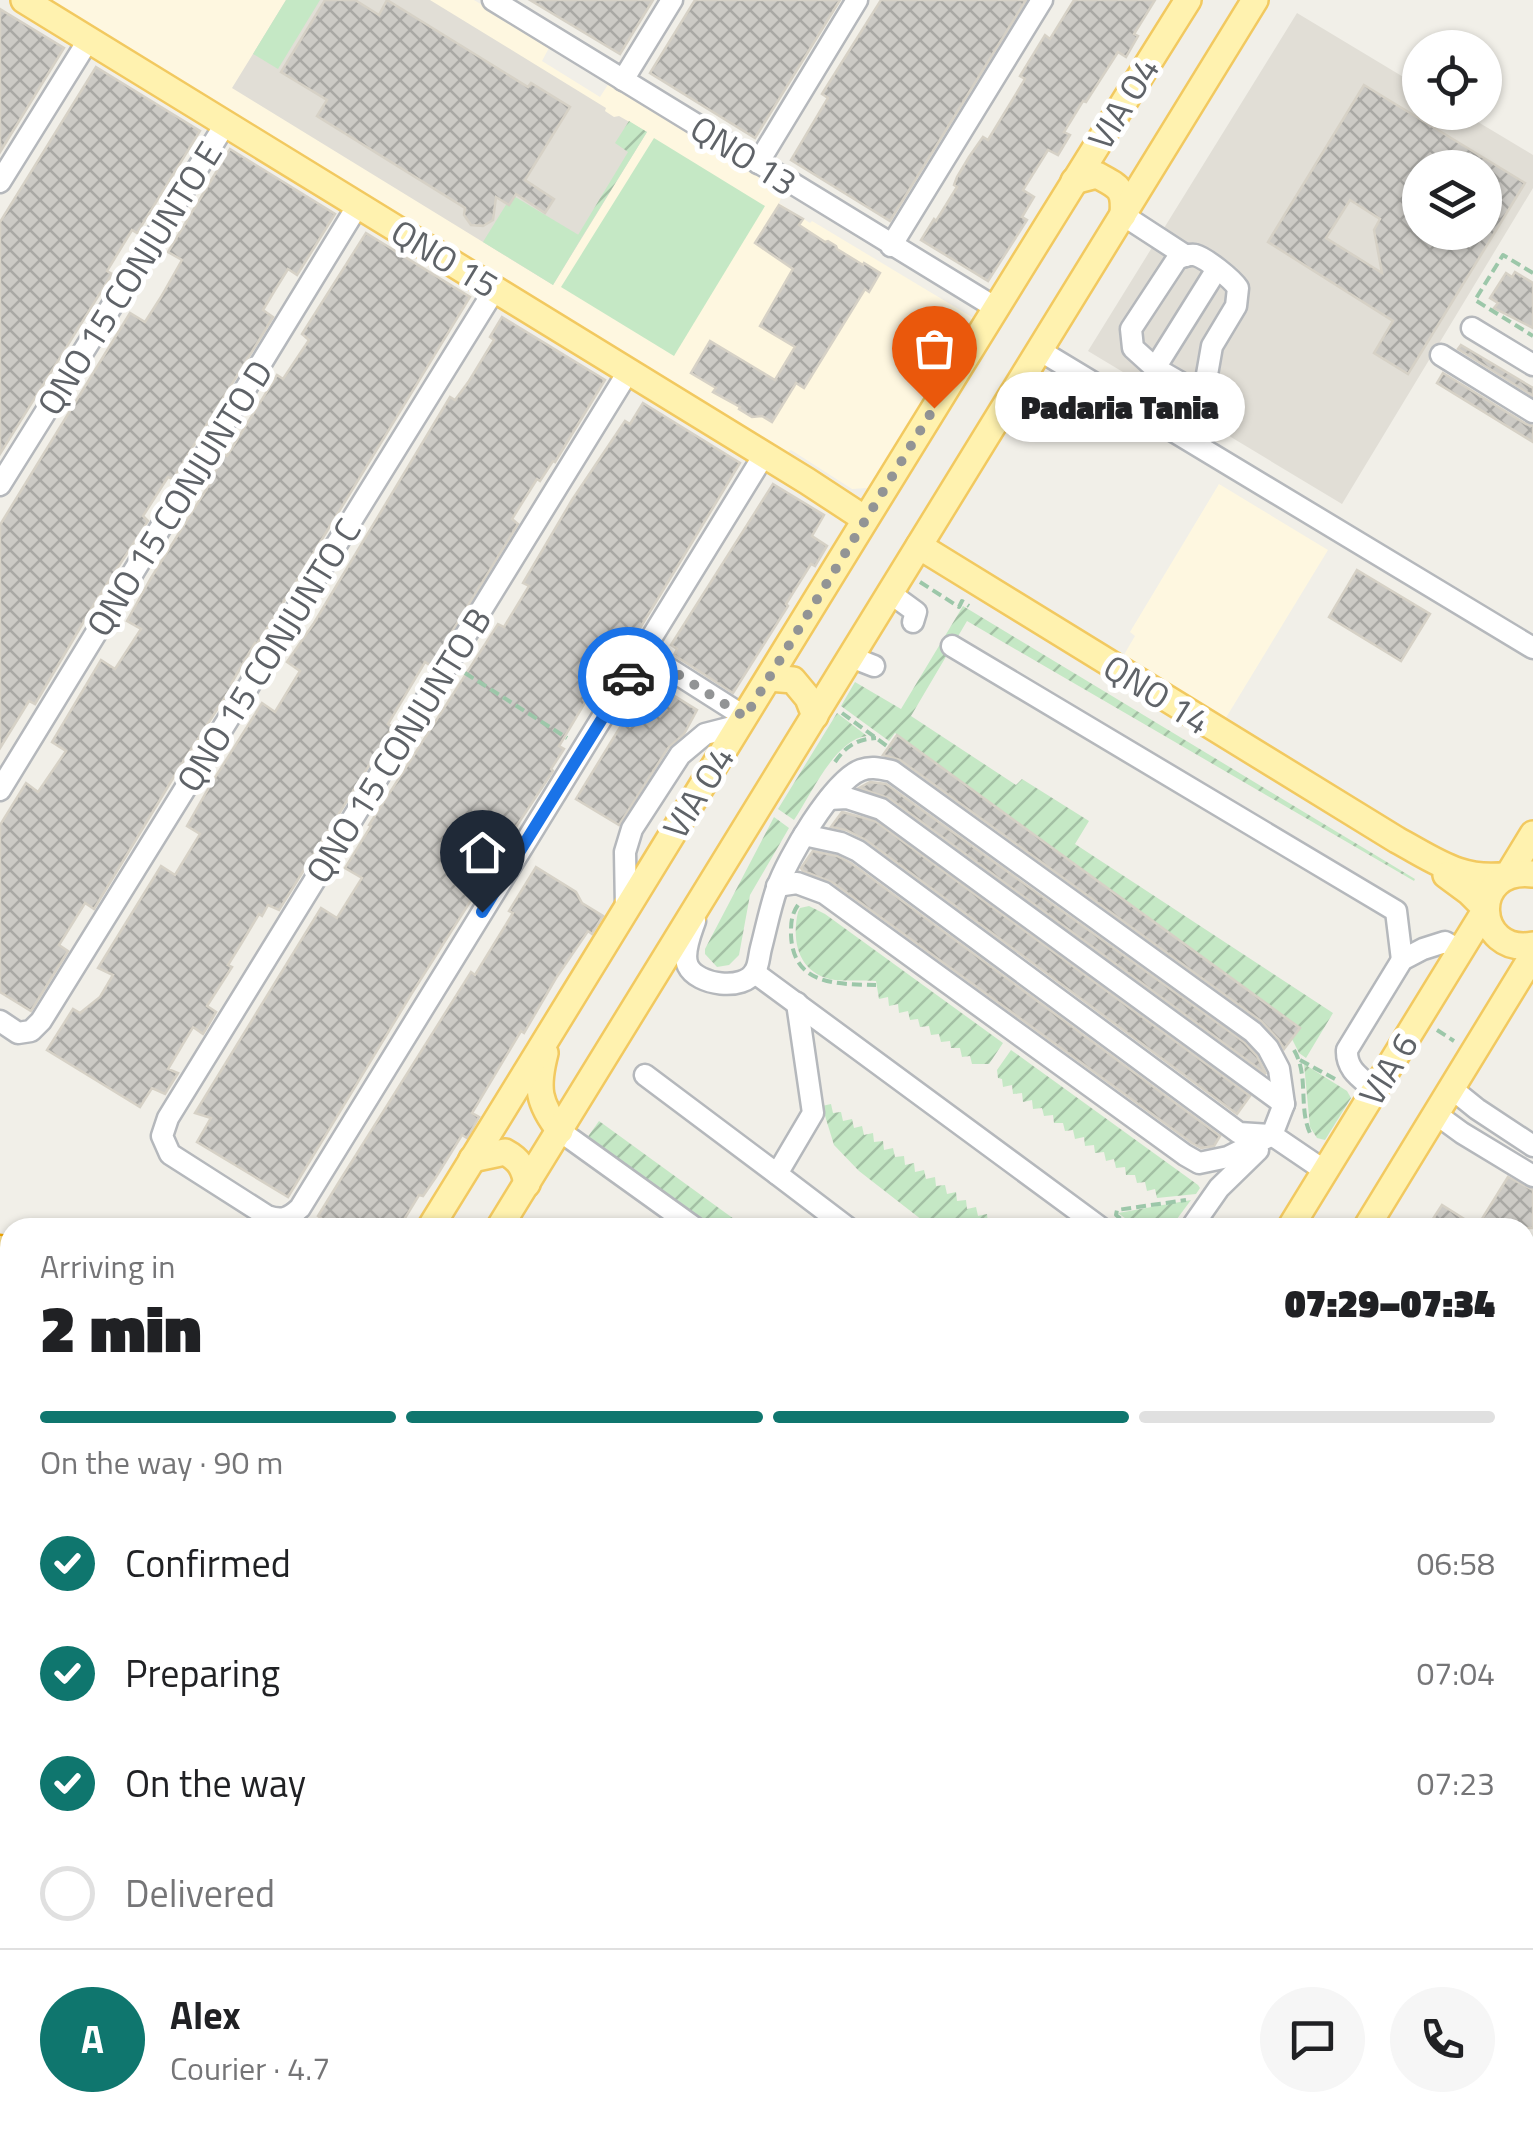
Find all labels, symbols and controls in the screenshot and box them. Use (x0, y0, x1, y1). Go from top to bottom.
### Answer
map controls (1402, 30, 1502, 250)
button: locate (1402, 30, 1502, 130)
street label: VIA O4 (1074, 46, 1172, 160)
street label: QNO 13 (680, 101, 808, 209)
street label: QNO 15 CONJUNTO E (23, 131, 235, 425)
button: layers (1402, 150, 1502, 250)
street label: QNO 15 (381, 205, 509, 311)
pin (892, 306, 977, 409)
icon: bag (907, 321, 962, 376)
street label: QNO 15 CONJUNTO D (72, 349, 286, 647)
callout: Padaria Tania (994, 373, 1244, 443)
text: Padaria Tania (1021, 383, 1219, 431)
street label: QNO 15 CONJUNTO C (162, 508, 374, 802)
street label: QNO 15 CONJUNTO B (291, 597, 505, 893)
courier (578, 627, 678, 727)
street label: QNO 14 (1093, 640, 1221, 748)
icon: car (601, 650, 656, 705)
street label: VIA O4 (649, 735, 747, 849)
pin (440, 810, 525, 913)
icon: home (455, 825, 510, 880)
street label: VIA 6 (1345, 1022, 1431, 1116)
text: Arriving in (40, 1242, 176, 1290)
text: 07:29–07:34 (1285, 1274, 1495, 1332)
text: 2 min (40, 1278, 201, 1377)
text: On the way · 90 m (40, 1438, 283, 1486)
text: Confirmed (125, 1534, 291, 1592)
icon: check (40, 1536, 95, 1591)
text: 06:58 (1416, 1539, 1495, 1587)
text: Preparing (125, 1644, 280, 1702)
icon: check (40, 1646, 95, 1701)
text: 07:04 (1416, 1649, 1495, 1697)
text: On the way (125, 1754, 306, 1812)
icon: check (40, 1756, 95, 1811)
text: 07:23 (1416, 1759, 1495, 1807)
text: Delivered (125, 1864, 275, 1922)
text: Alex (170, 1986, 241, 2044)
button: chat (1260, 1987, 1365, 2092)
button: phone (1390, 1987, 1495, 2092)
text: A (81, 2010, 104, 2068)
text: Courier · 4.7 (170, 2044, 330, 2092)

